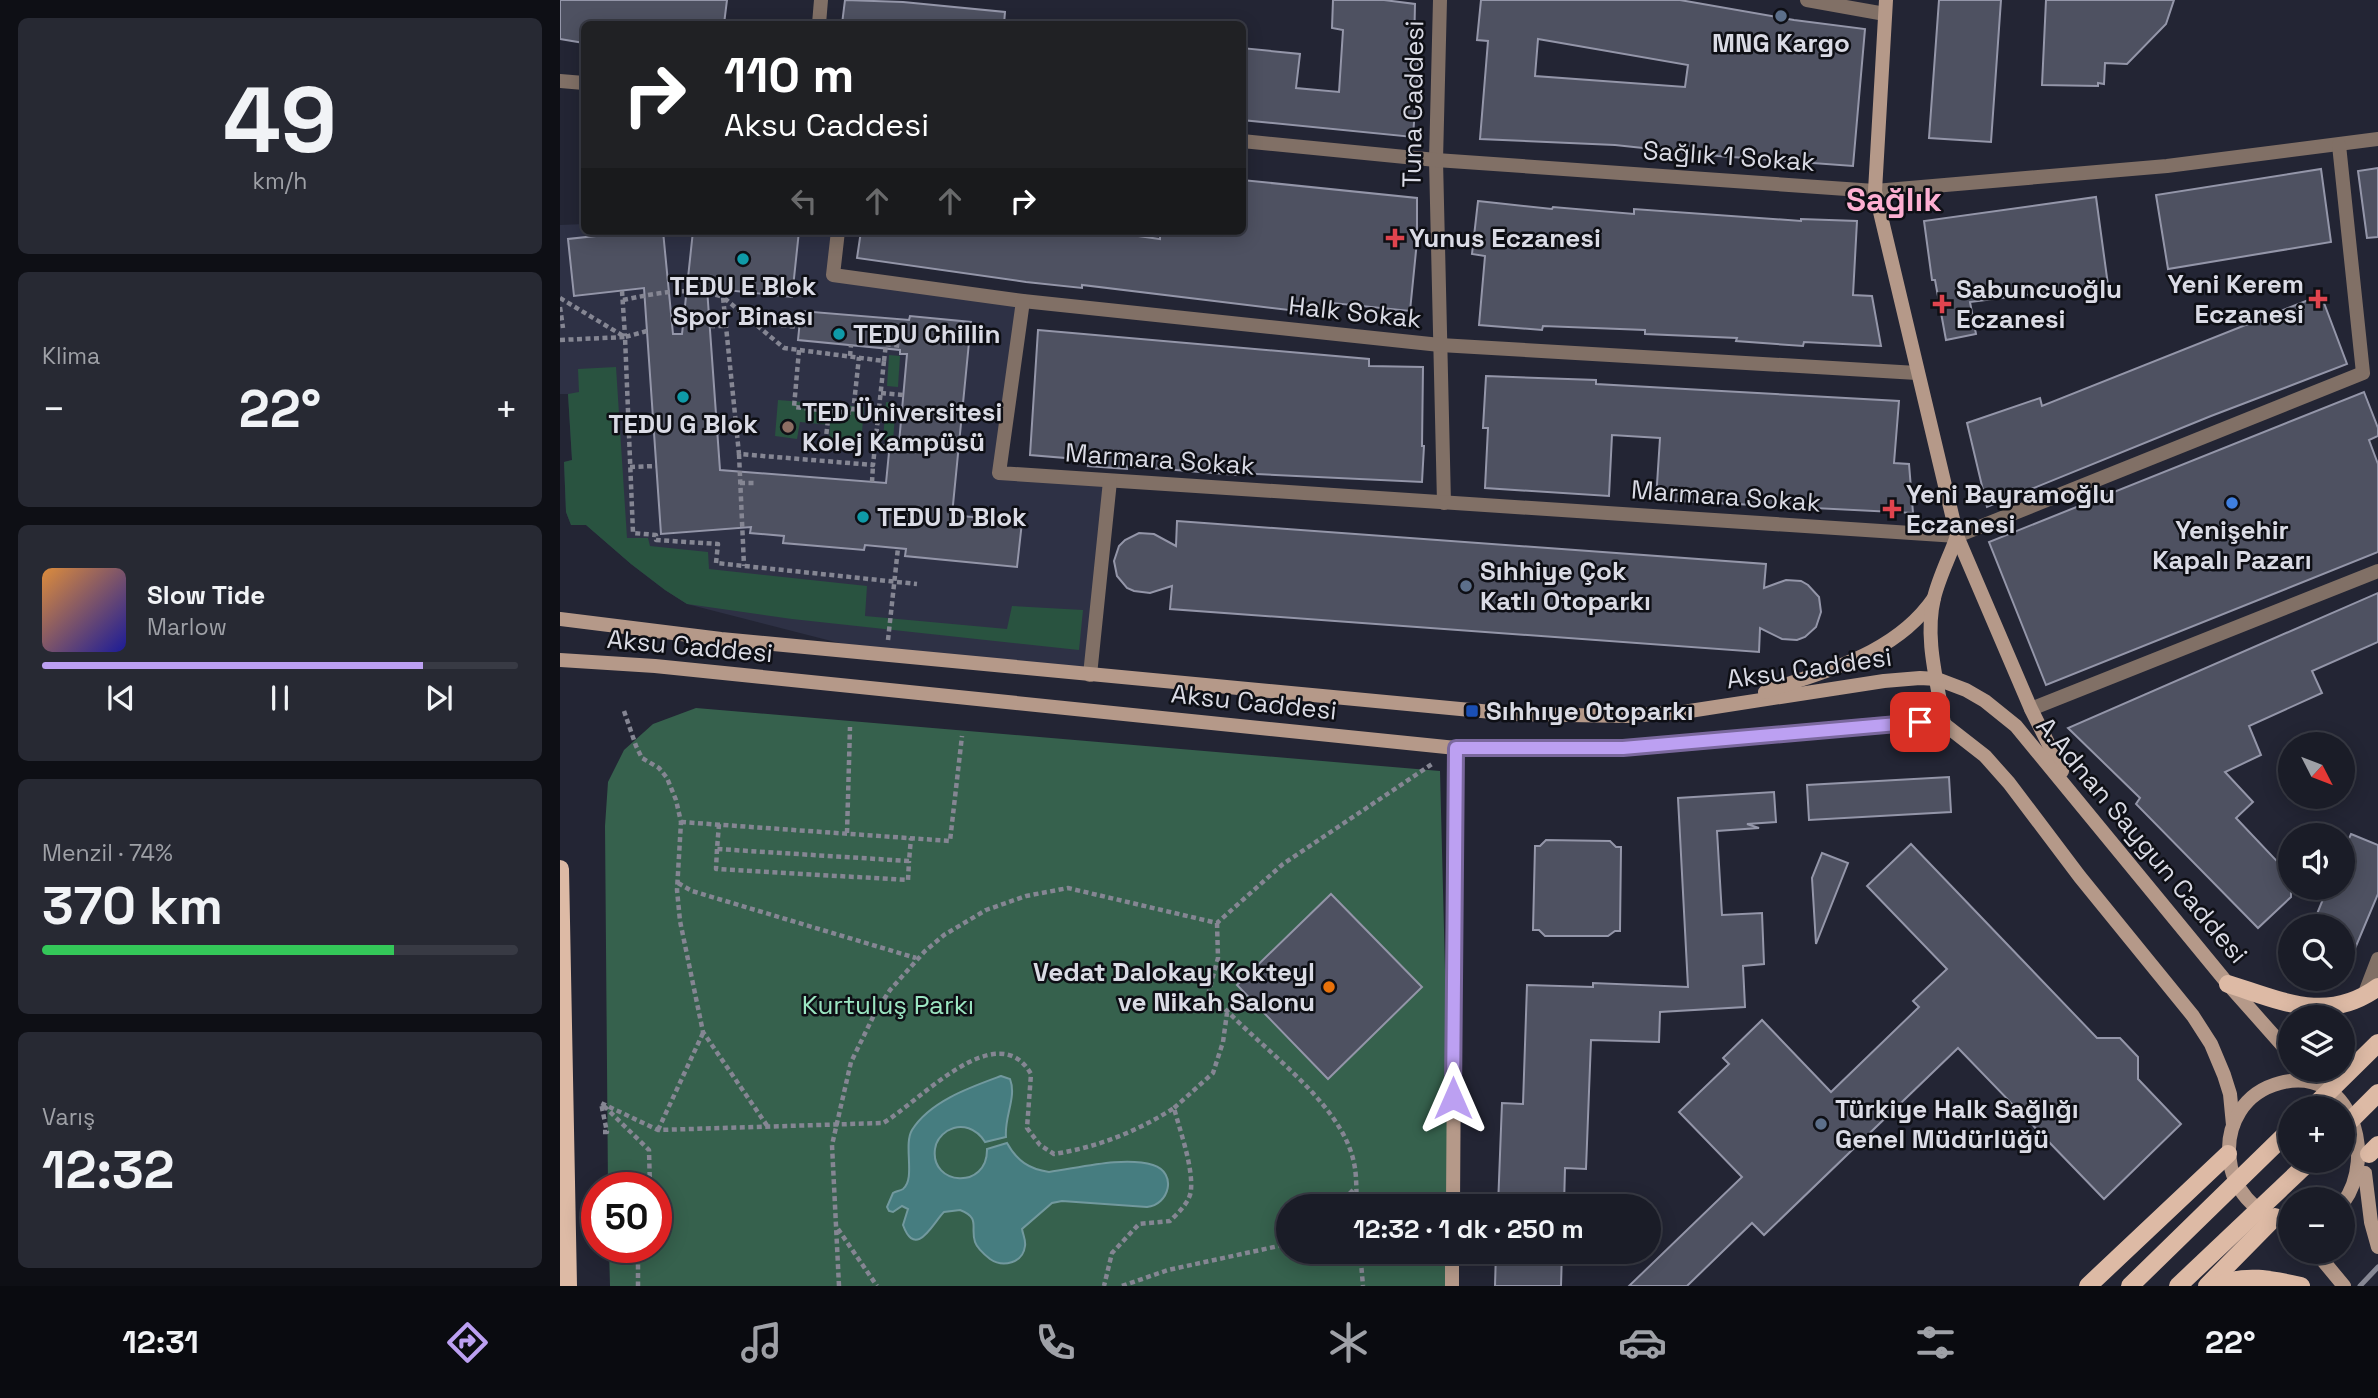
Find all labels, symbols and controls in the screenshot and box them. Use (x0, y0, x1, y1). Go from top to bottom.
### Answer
marker: MNG Kargo (1773, 8, 1789, 24)
street label: Tuna Caddesi (1395, 20, 1431, 188)
place label: MNG Kargo (1712, 26, 1850, 60)
text: 110 m (724, 44, 854, 106)
icon: right (609, 49, 700, 140)
text: 49 (223, 62, 337, 179)
text: Aksu Caddesi (724, 105, 929, 145)
street label: Sağlık 1 Sokak (1642, 133, 1816, 179)
text: km/h (253, 166, 307, 196)
district label: Sağlık (1846, 179, 1942, 221)
icon: left (785, 182, 823, 220)
icon: ahead (858, 182, 896, 220)
icon: ahead (931, 182, 969, 220)
icon: right (1004, 182, 1042, 220)
place label: Yunus Eczanesi (1409, 221, 1601, 255)
marker: Yunus Eczanesi (1387, 230, 1403, 246)
marker: TEDU E Blok Spor Binası (735, 251, 751, 267)
place label: Yeni Kerem Eczanesi (2168, 267, 2304, 331)
place label: TEDU E Blok Spor Binası (670, 269, 817, 333)
place label: Sabuncuoğlu Eczanesi (1956, 272, 2122, 336)
street label: Halk Sokak (1287, 288, 1423, 336)
marker: Yeni Kerem Eczanesi (2310, 291, 2326, 307)
marker: Sabuncuoğlu Eczanesi (1934, 296, 1950, 312)
place label: TEDU Chillin (853, 317, 1001, 351)
marker: TEDU Chillin (831, 326, 847, 342)
text: Klima (42, 341, 100, 371)
text: 22° (239, 376, 321, 442)
text: − (42, 385, 66, 433)
text: + (494, 385, 518, 433)
marker: TEDU G Blok (675, 389, 691, 405)
place label: TED Üniversitesi Kolej Kampüsü (802, 395, 1002, 459)
place label: TEDU G Blok (608, 407, 758, 441)
marker: TED Üniversitesi Kolej Kampüsü (780, 419, 796, 435)
street label: Marmara Sokak (1064, 435, 1256, 483)
street label: Marmara Sokak (1630, 472, 1822, 520)
place label: Yeni Bayramoğlu Eczanesi (1906, 477, 2115, 541)
marker: Yenişehir Kapalı Pazarı (2224, 495, 2240, 511)
place label: TEDU D Blok (877, 500, 1027, 534)
marker: Yeni Bayramoğlu Eczanesi (1884, 501, 1900, 517)
marker: TEDU D Blok (855, 509, 871, 525)
place label: Yenişehir Kapalı Pazarı (2152, 513, 2312, 577)
place label: Sıhhiye Çok Katlı Otoparkı (1480, 554, 1651, 618)
text: Slow Tide (147, 578, 265, 612)
marker: Sıhhiye Çok Katlı Otoparkı (1458, 578, 1474, 594)
text: Marlow (147, 612, 227, 642)
street label: Aksu Caddesi (606, 622, 774, 670)
street label: Aksu Caddesi (1724, 640, 1894, 696)
street label: Aksu Caddesi (1169, 676, 1339, 728)
icon: previous (102, 679, 140, 717)
icon: pause (261, 679, 299, 717)
icon: next (420, 679, 458, 717)
pin (1890, 692, 1950, 752)
place label: Sıhhıye Otoparkı (1486, 694, 1694, 728)
marker: Sıhhıye Otoparkı (1464, 703, 1480, 719)
icon: arrive (1901, 703, 1939, 741)
street label: A.Adnan Saygun Caddesi (2029, 710, 2255, 970)
north arrow (2278, 732, 2356, 808)
map controls (2278, 732, 2355, 1264)
button: sound (2278, 823, 2355, 900)
text: Menzil · 74% (42, 838, 173, 868)
text: 370 km (42, 873, 223, 939)
button: search (2278, 914, 2355, 991)
place label: Vedat Dalokay Kokteyl ve Nikah Salonu (1033, 955, 1315, 1019)
marker: Vedat Dalokay Kokteyl ve Nikah Salonu (1321, 979, 1337, 995)
park label: Kurtuluş Parkı (802, 988, 974, 1022)
button: layers (2278, 1005, 2355, 1082)
position arrow (1416, 1061, 1490, 1135)
place label: Türkiye Halk Sağlığı Genel Müdürlüğü (1835, 1092, 2079, 1156)
button: + (2278, 1096, 2355, 1173)
text: Varış (42, 1102, 95, 1132)
marker: Türkiye Halk Sağlığı Genel Müdürlüğü (1813, 1116, 1829, 1132)
text: 12:32 (42, 1137, 174, 1203)
speed limit sign: 50 (581, 1172, 672, 1263)
button: − (2278, 1187, 2355, 1264)
text: 12:32 · 1 dk · 250 m (1353, 1212, 1584, 1246)
icon: directions (443, 1318, 492, 1367)
icon: music (737, 1318, 786, 1367)
icon: phone (1031, 1318, 1080, 1367)
icon: climate (1324, 1318, 1373, 1367)
icon: car (1618, 1318, 1667, 1367)
icon: filters (1911, 1318, 1960, 1367)
text: 12:31 (122, 1322, 199, 1362)
text: 22° (2205, 1322, 2256, 1362)

